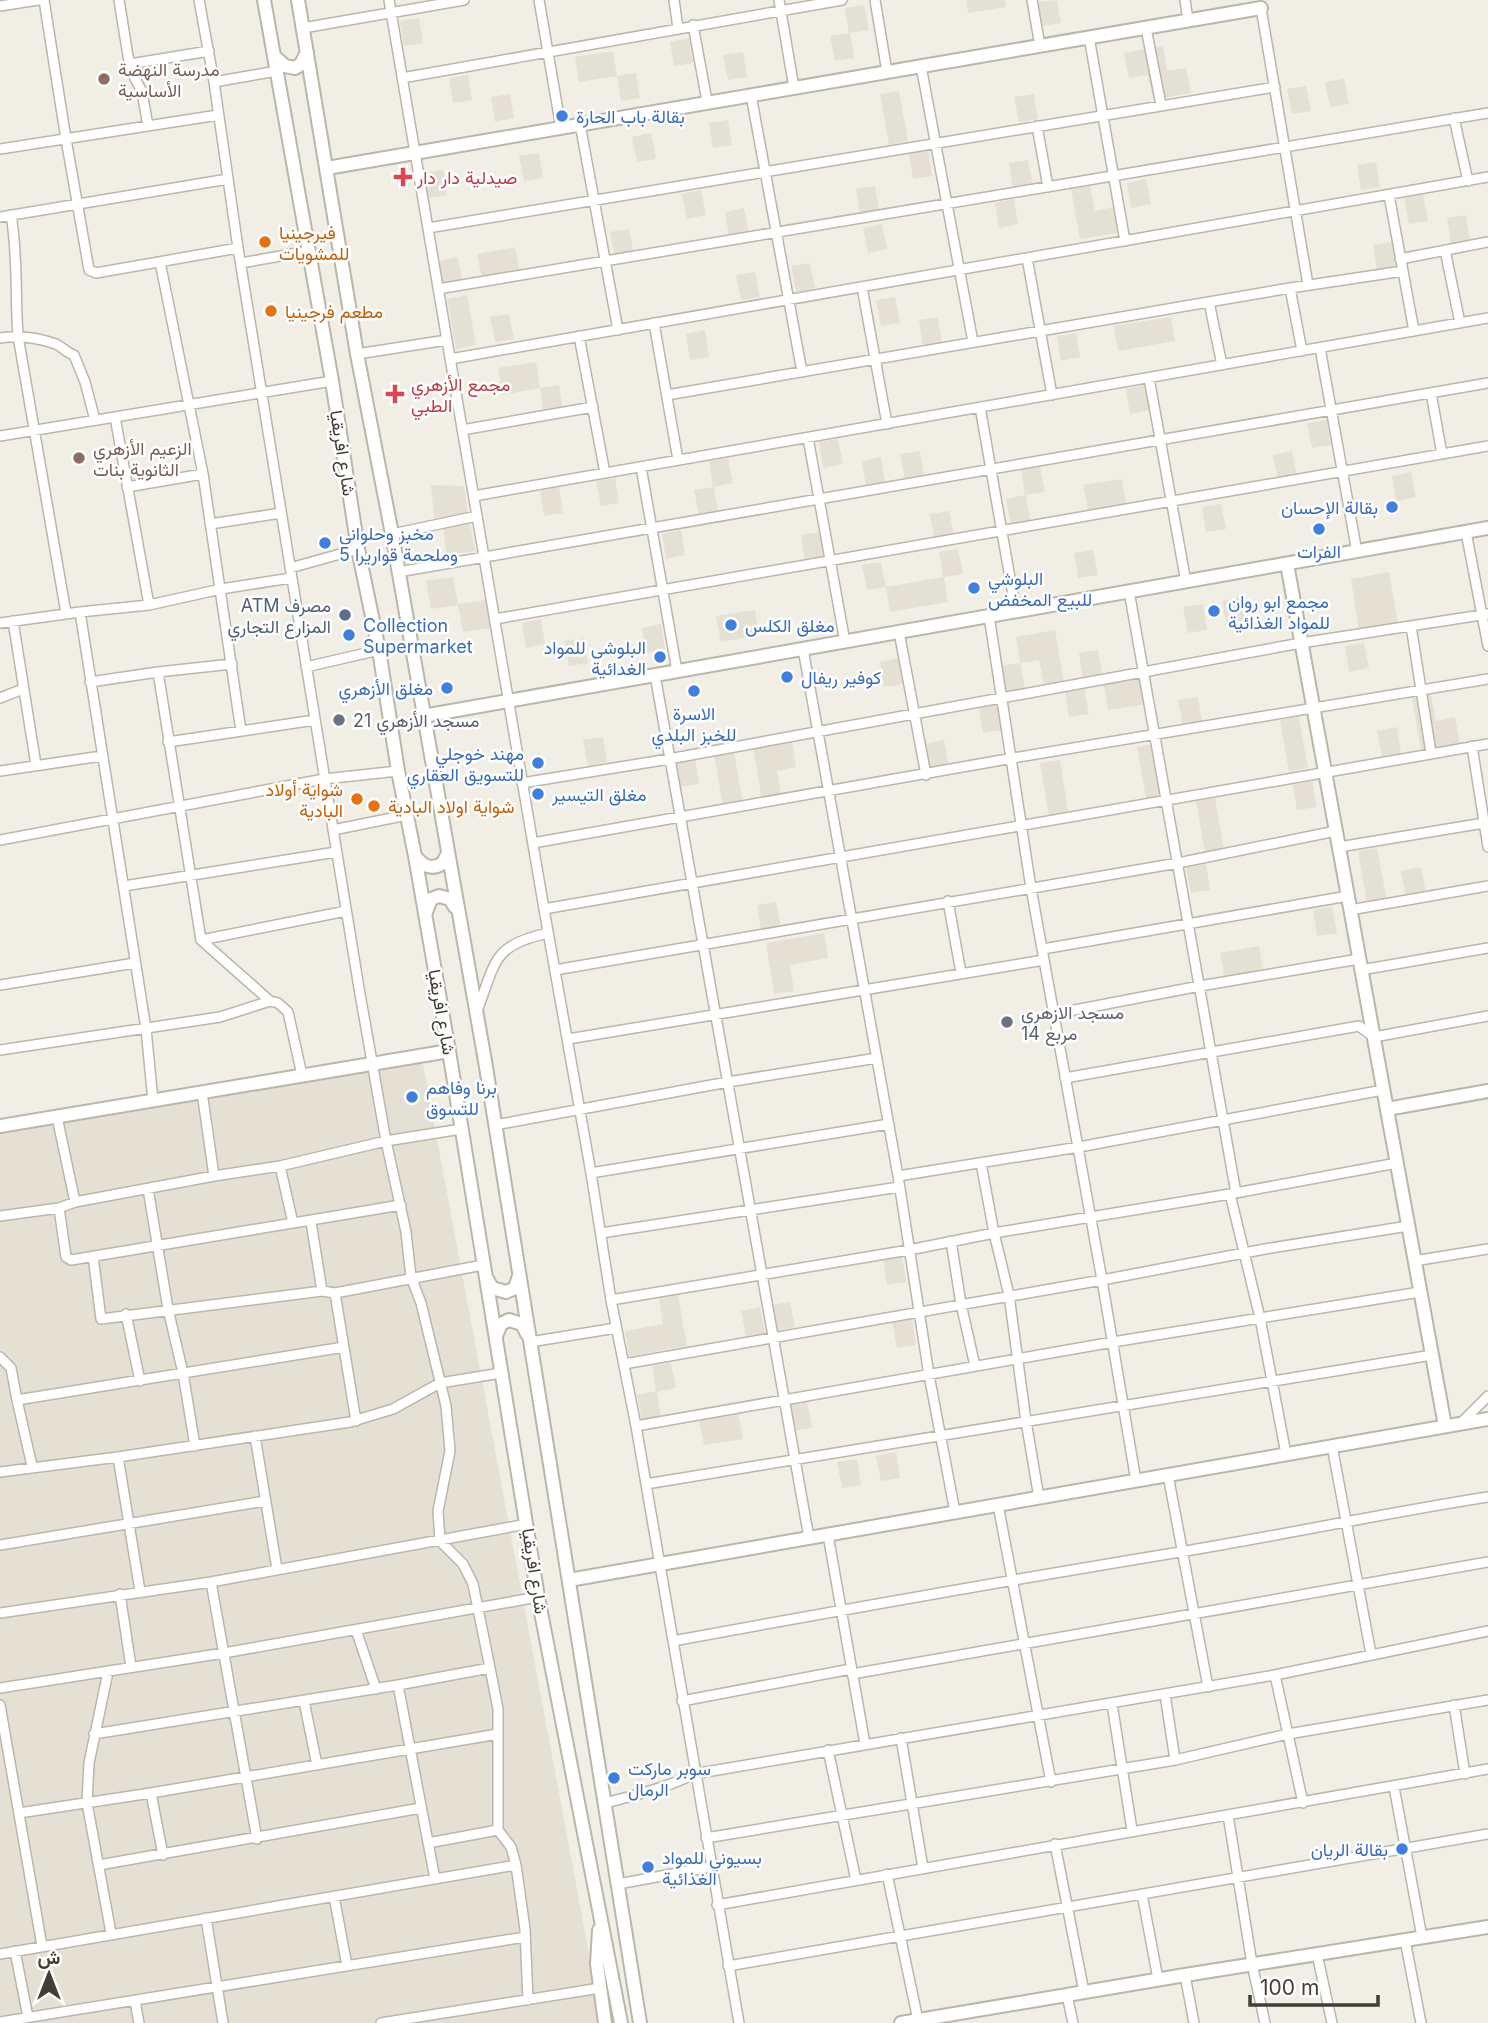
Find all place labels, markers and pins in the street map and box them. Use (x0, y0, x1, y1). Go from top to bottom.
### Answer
place label: مدرسة النهضة الأساسية (118, 59, 220, 101)
marker: مدرسة النهضة الأساسية (96, 71, 112, 87)
place label: بقالة باب الحارة (576, 106, 685, 128)
marker: بقالة باب الحارة (554, 108, 570, 124)
place label: صيدلية دار دار (416, 167, 517, 189)
marker: صيدلية دار دار (395, 169, 411, 185)
place label: فيرجينيا للمشويات (279, 222, 350, 265)
marker: فيرجينيا للمشويات (257, 234, 273, 250)
place label: مطعم فرجينيا (285, 301, 383, 324)
marker: مطعم فرجينيا (263, 303, 279, 319)
place label: مجمع الأزهري الطبي (411, 374, 510, 421)
marker: مجمع الأزهري الطبي (385, 384, 405, 404)
place label: الزعيم الأزهري الثانوية بنات (93, 438, 192, 481)
marker: الزعيم الأزهري الثانوية بنات (71, 450, 87, 466)
place label: بقالة الإحسان (1281, 497, 1378, 520)
marker: بقالة الإحسان (1384, 499, 1400, 515)
marker: الفرات (1311, 521, 1327, 537)
place label: مخبز وحلواني وملحمة قواريرا 5 (339, 523, 458, 566)
marker: مخبز وحلواني وملحمة قواريرا 5 (317, 535, 333, 551)
place label: الفرات (1297, 541, 1341, 563)
place label: البلوشي للبيع المخفض (988, 568, 1092, 612)
marker: البلوشي للبيع المخفض (966, 580, 982, 596)
place label: مجمع ابو روان للمواد الغذائية (1228, 591, 1330, 634)
place label: ATM مصرف المزارع التجاري (227, 595, 331, 642)
marker: مجمع ابو روان للمواد الغذائية (1206, 603, 1222, 619)
marker: ATM مصرف المزارع التجاري (337, 607, 353, 623)
place label: Collection Supermarket (363, 615, 473, 657)
place label: مغلق الكلس (745, 615, 835, 637)
marker: مغلق الكلس (723, 617, 739, 633)
marker: Collection Supermarket (341, 627, 357, 643)
place label: البلوشي للمواد الغدائية (544, 637, 646, 679)
marker: البلوشي للمواد الغدائية (652, 649, 668, 665)
place label: كوفير ريفال (801, 667, 881, 689)
marker: كوفير ريفال (779, 669, 795, 685)
place label: مغلق الأزهري (339, 678, 433, 704)
marker: مغلق الأزهري (439, 680, 455, 696)
marker: الاسرة للخبز البلدي (686, 683, 702, 699)
place label: الاسرة للخبز البلدي (651, 703, 737, 750)
place label: مسجد الأزهري 21 (353, 710, 479, 736)
marker: مسجد الأزهري 21 (331, 712, 347, 728)
place label: مهند خوجلي للتسويق العقاري (407, 743, 524, 790)
marker: مهند خوجلي للتسويق العقاري (530, 755, 546, 771)
place label: شواية أولاد البادية (266, 779, 343, 821)
place label: مغلق التيسير (551, 784, 647, 806)
marker: مغلق التيسير (530, 786, 546, 802)
marker: شواية أولاد البادية (349, 791, 365, 807)
place label: شواية اولاد البادية (388, 796, 514, 818)
marker: شواية اولاد البادية (366, 798, 382, 814)
place label: مسجد الازهري مربع 14 (1021, 1002, 1124, 1046)
marker: مسجد الازهري مربع 14 (999, 1014, 1015, 1030)
place label: برنا وفاهم للتسوق (426, 1077, 497, 1120)
marker: برنا وفاهم للتسوق (404, 1089, 420, 1105)
place label: سوبر ماركت الرمال (628, 1758, 711, 1801)
marker: سوبر ماركت الرمال (606, 1770, 622, 1786)
place label: بقالة الريان (1311, 1839, 1388, 1861)
marker: بقالة الريان (1394, 1841, 1410, 1857)
place label: بسيوني للمواد الغذائية (662, 1847, 762, 1889)
marker: بسيوني للمواد الغذائية (640, 1859, 656, 1875)

